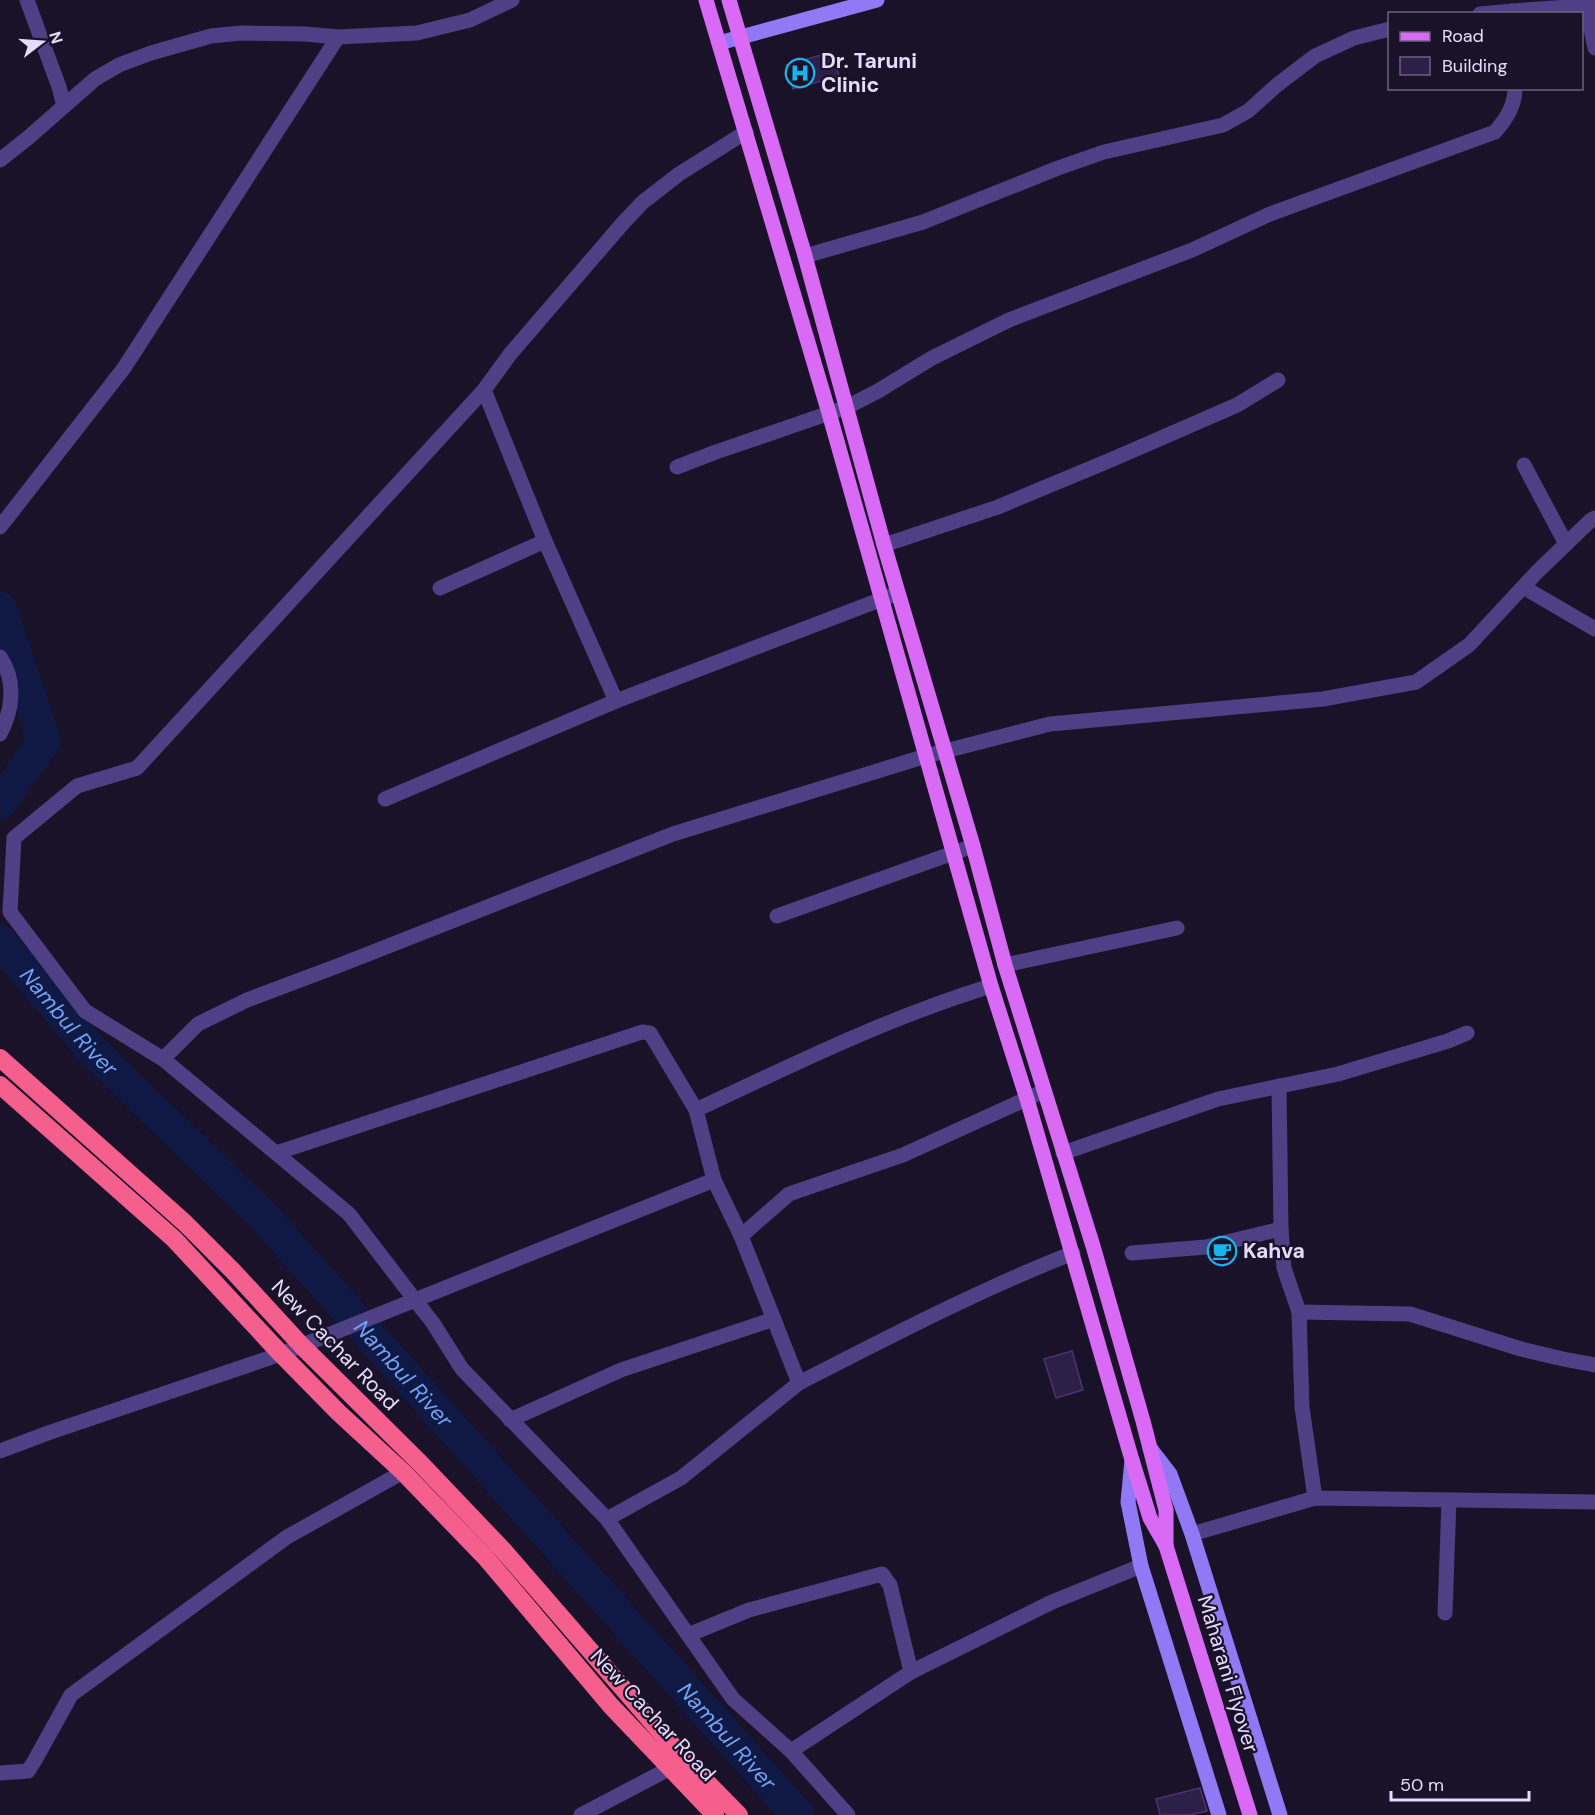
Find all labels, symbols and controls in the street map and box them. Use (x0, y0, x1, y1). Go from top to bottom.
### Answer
north arrow (12, 12, 72, 72)
legend (1388, 12, 1583, 90)
text: Road (1442, 24, 1484, 48)
text: N (44, 29, 68, 46)
place label: Dr. Taruni Clinic (821, 47, 917, 99)
text: Building (1442, 54, 1507, 78)
hospital icon: Dr. Taruni Clinic (784, 57, 816, 89)
water label: Nambul River (14, 961, 125, 1082)
cafe icon: Kahva (1206, 1235, 1238, 1267)
place label: Kahva (1243, 1237, 1305, 1265)
street label: New Cachar Road (265, 1273, 405, 1417)
water label: Nambul River (348, 1313, 460, 1434)
street label: Maharani Flyover (1191, 1592, 1265, 1756)
street label: New Cachar Road (584, 1643, 722, 1787)
water label: Nambul River (672, 1676, 784, 1796)
scale bar (1391, 1764, 1529, 1802)
text: 50 m (1400, 1773, 1444, 1797)

